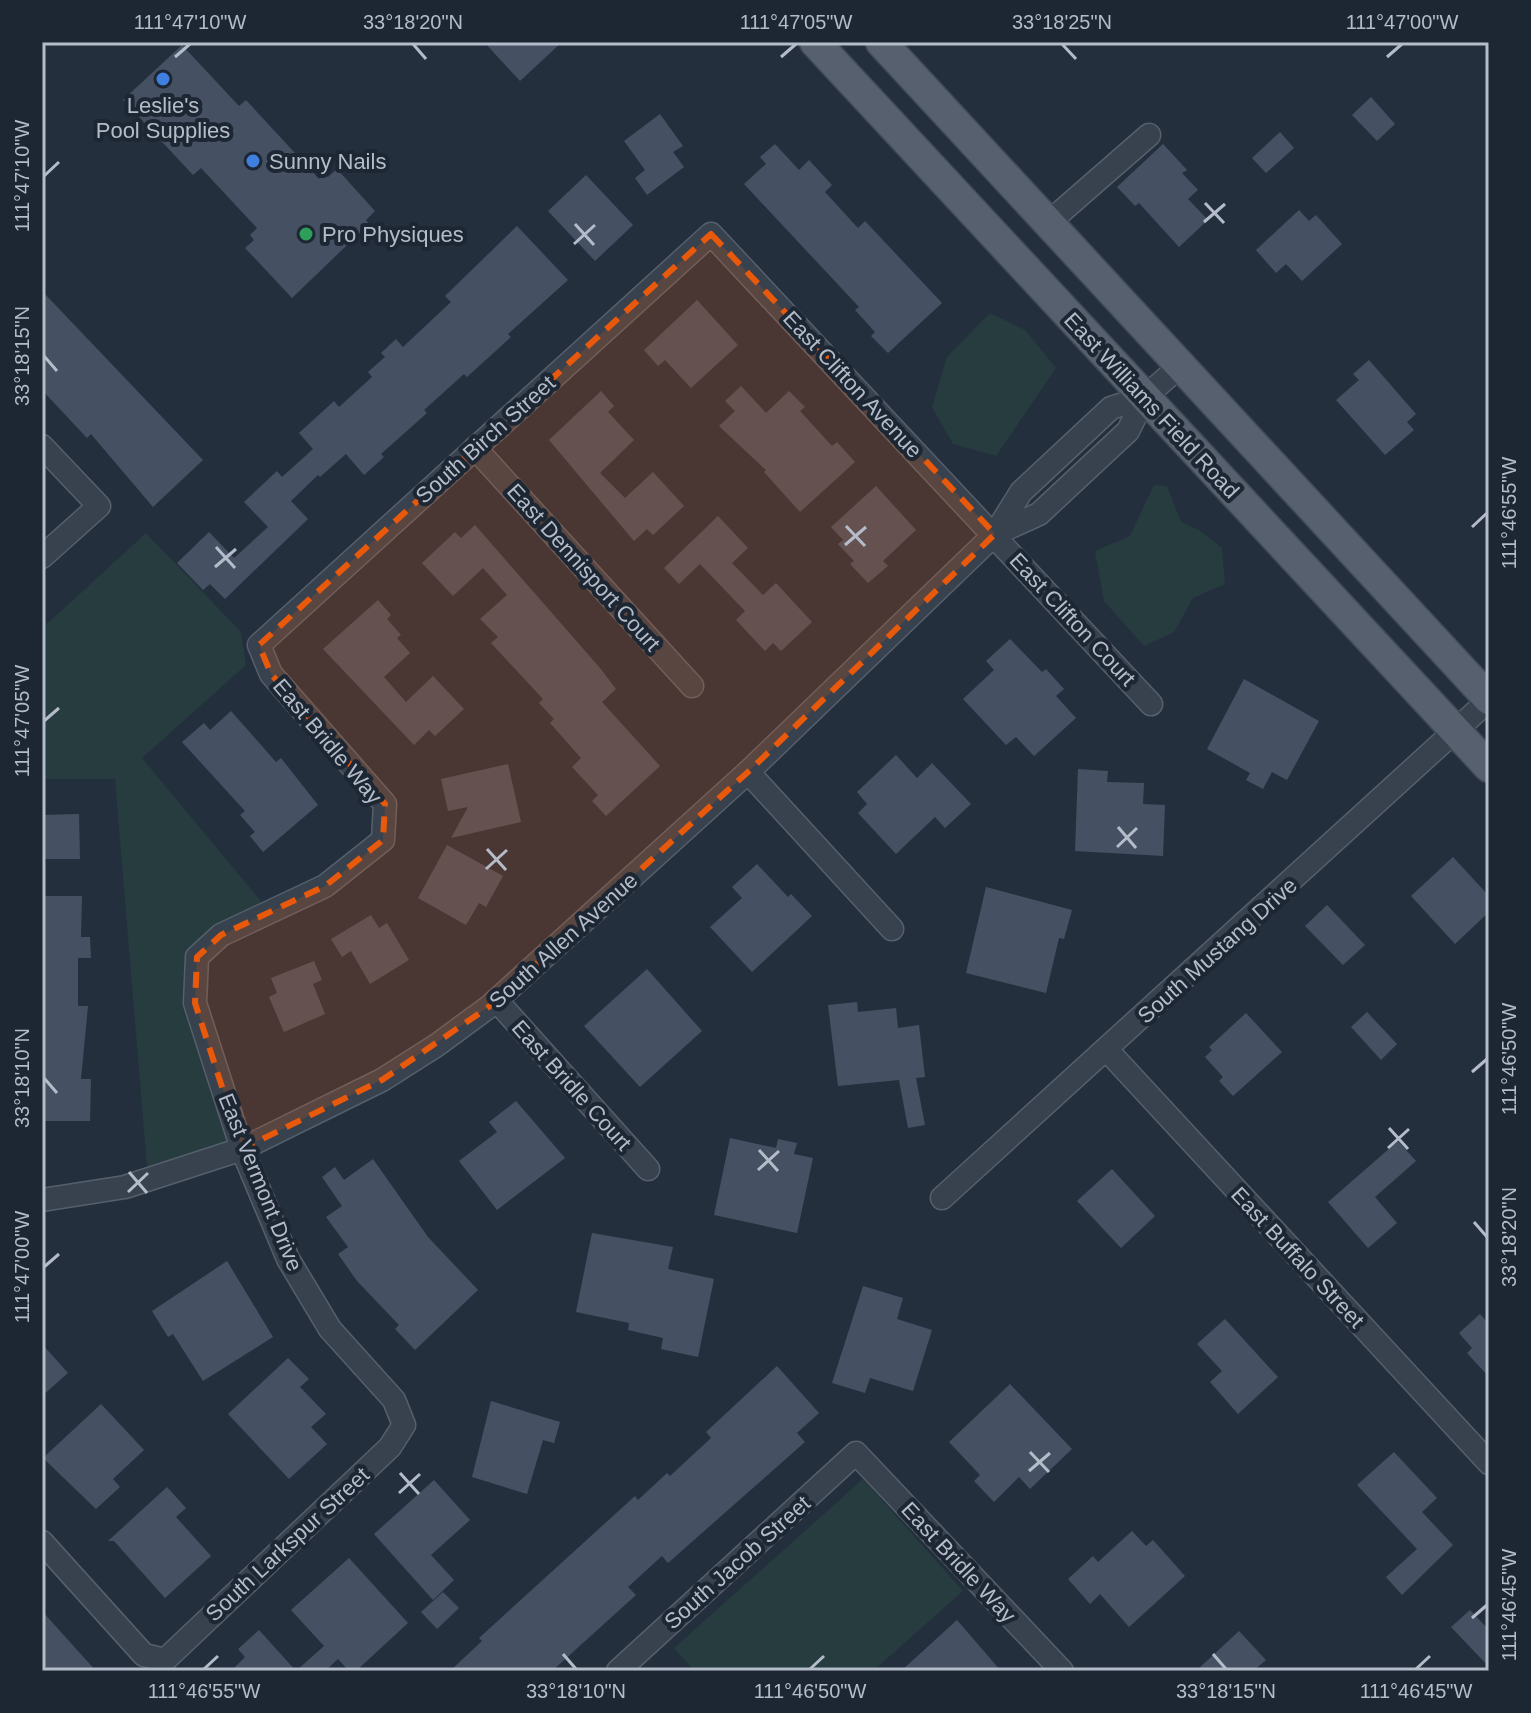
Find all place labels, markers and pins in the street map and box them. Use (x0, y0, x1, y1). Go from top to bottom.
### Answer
marker: Leslie's Pool Supplies (154, 70, 172, 88)
place label: Leslie's Pool Supplies (96, 93, 230, 143)
place label: Sunny Nails (269, 149, 386, 174)
marker: Sunny Nails (244, 152, 262, 170)
place label: Pro Physiques (322, 222, 464, 247)
marker: Pro Physiques (297, 225, 315, 243)

